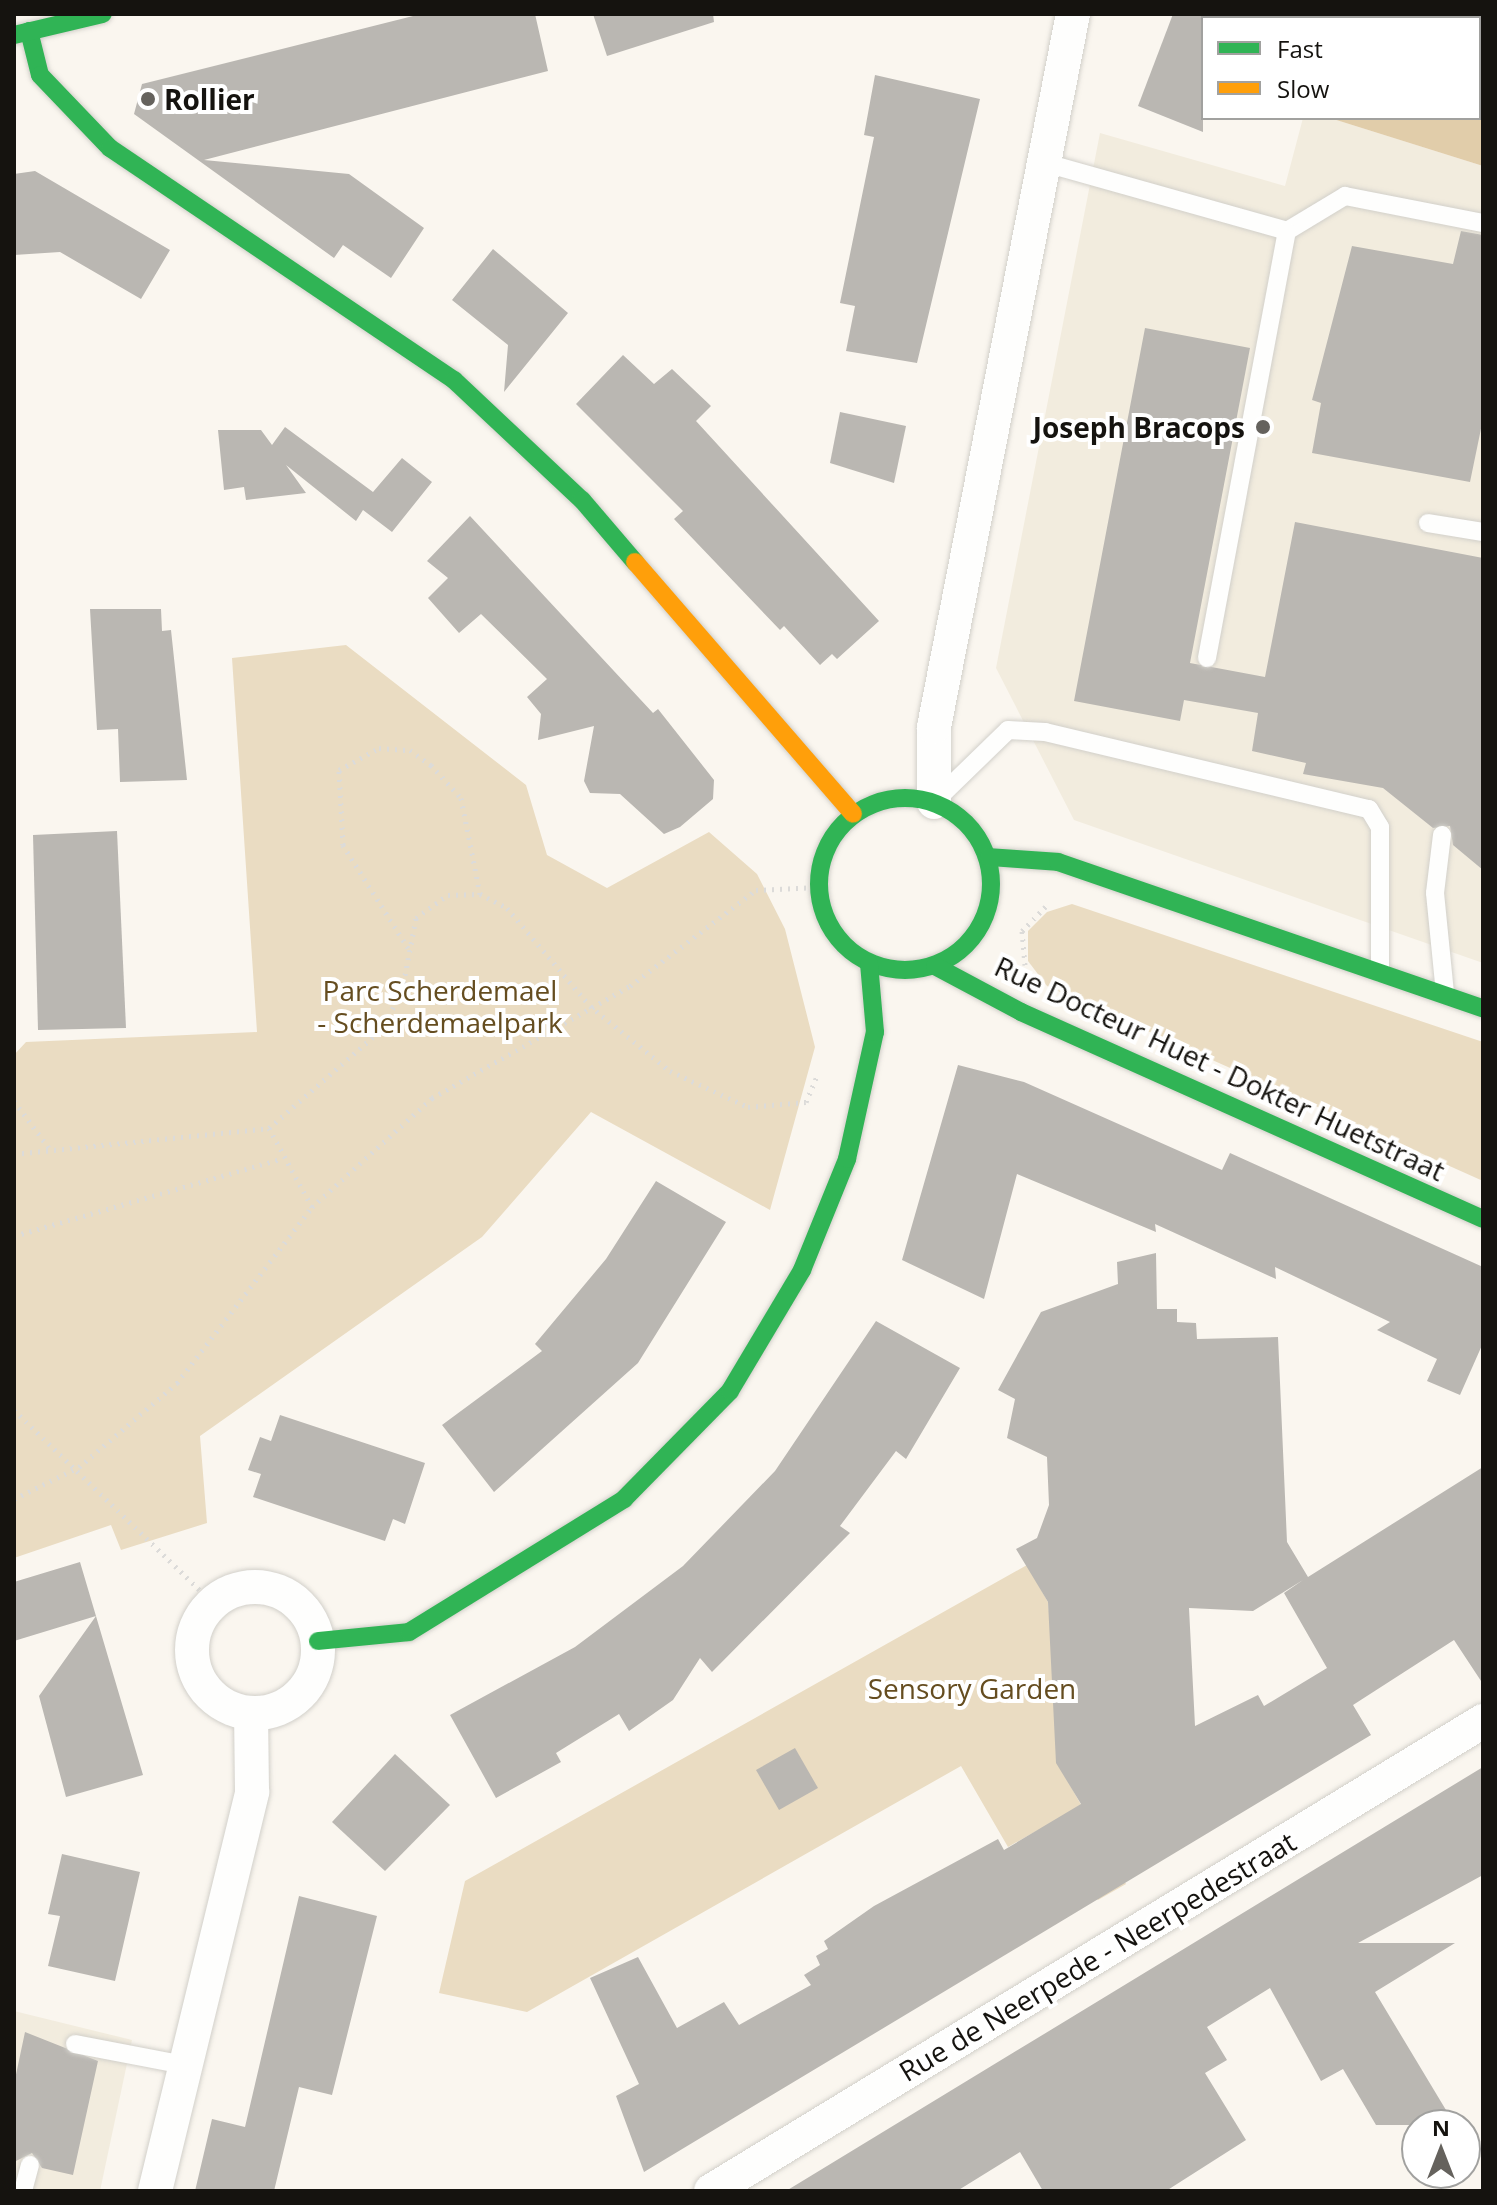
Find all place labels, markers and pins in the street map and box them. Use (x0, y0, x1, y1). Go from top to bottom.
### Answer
place label: Rollier (164, 82, 255, 116)
marker: Rollier (139, 90, 157, 108)
place label: Joseph Bracops (1033, 410, 1245, 444)
marker: Joseph Bracops (1252, 416, 1274, 438)

